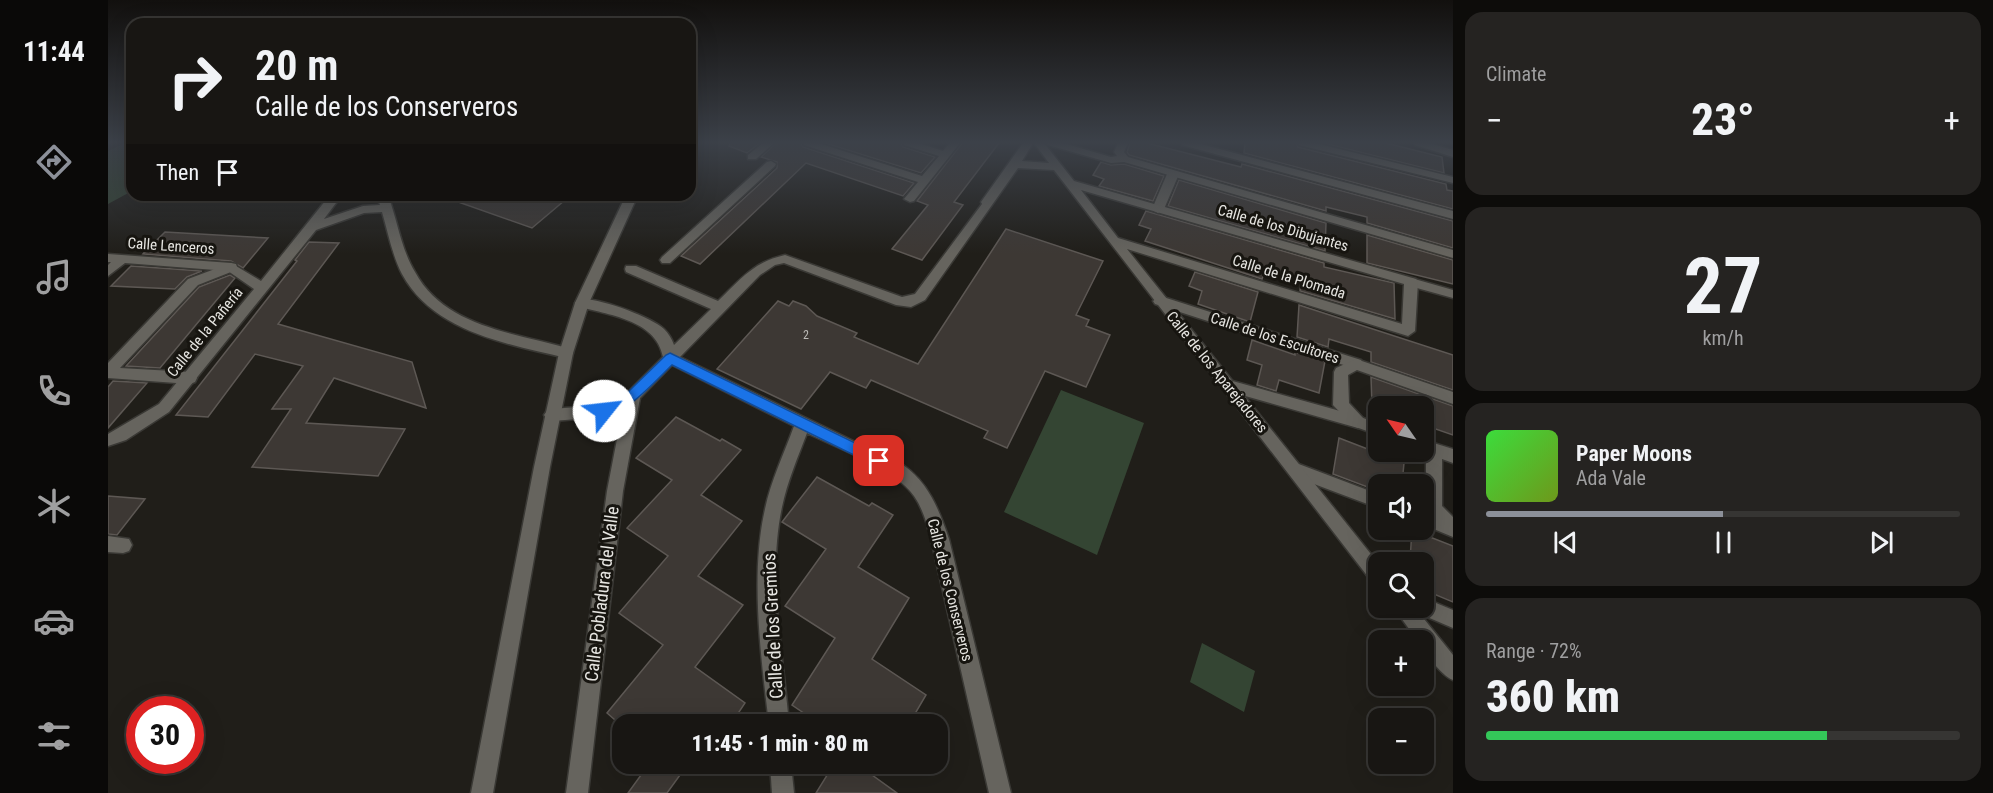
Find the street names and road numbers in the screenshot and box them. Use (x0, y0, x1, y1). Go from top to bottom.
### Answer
street label: Calle de los Dibujantes (1216, 201, 1351, 255)
street label: Calle Lenceros (127, 234, 215, 258)
street label: Calle de la Plomada (1230, 251, 1348, 303)
street label: Calle de la Pañería (163, 284, 247, 380)
street label: Calle de los Aparejadores (1163, 308, 1272, 436)
street label: Calle de los Escultores (1208, 309, 1342, 367)
street label: Calle Pobladura del Valle (580, 505, 623, 683)
street label: Calle de los Conserveros (924, 517, 976, 663)
street label: Calle de los Gremios (758, 553, 787, 699)

